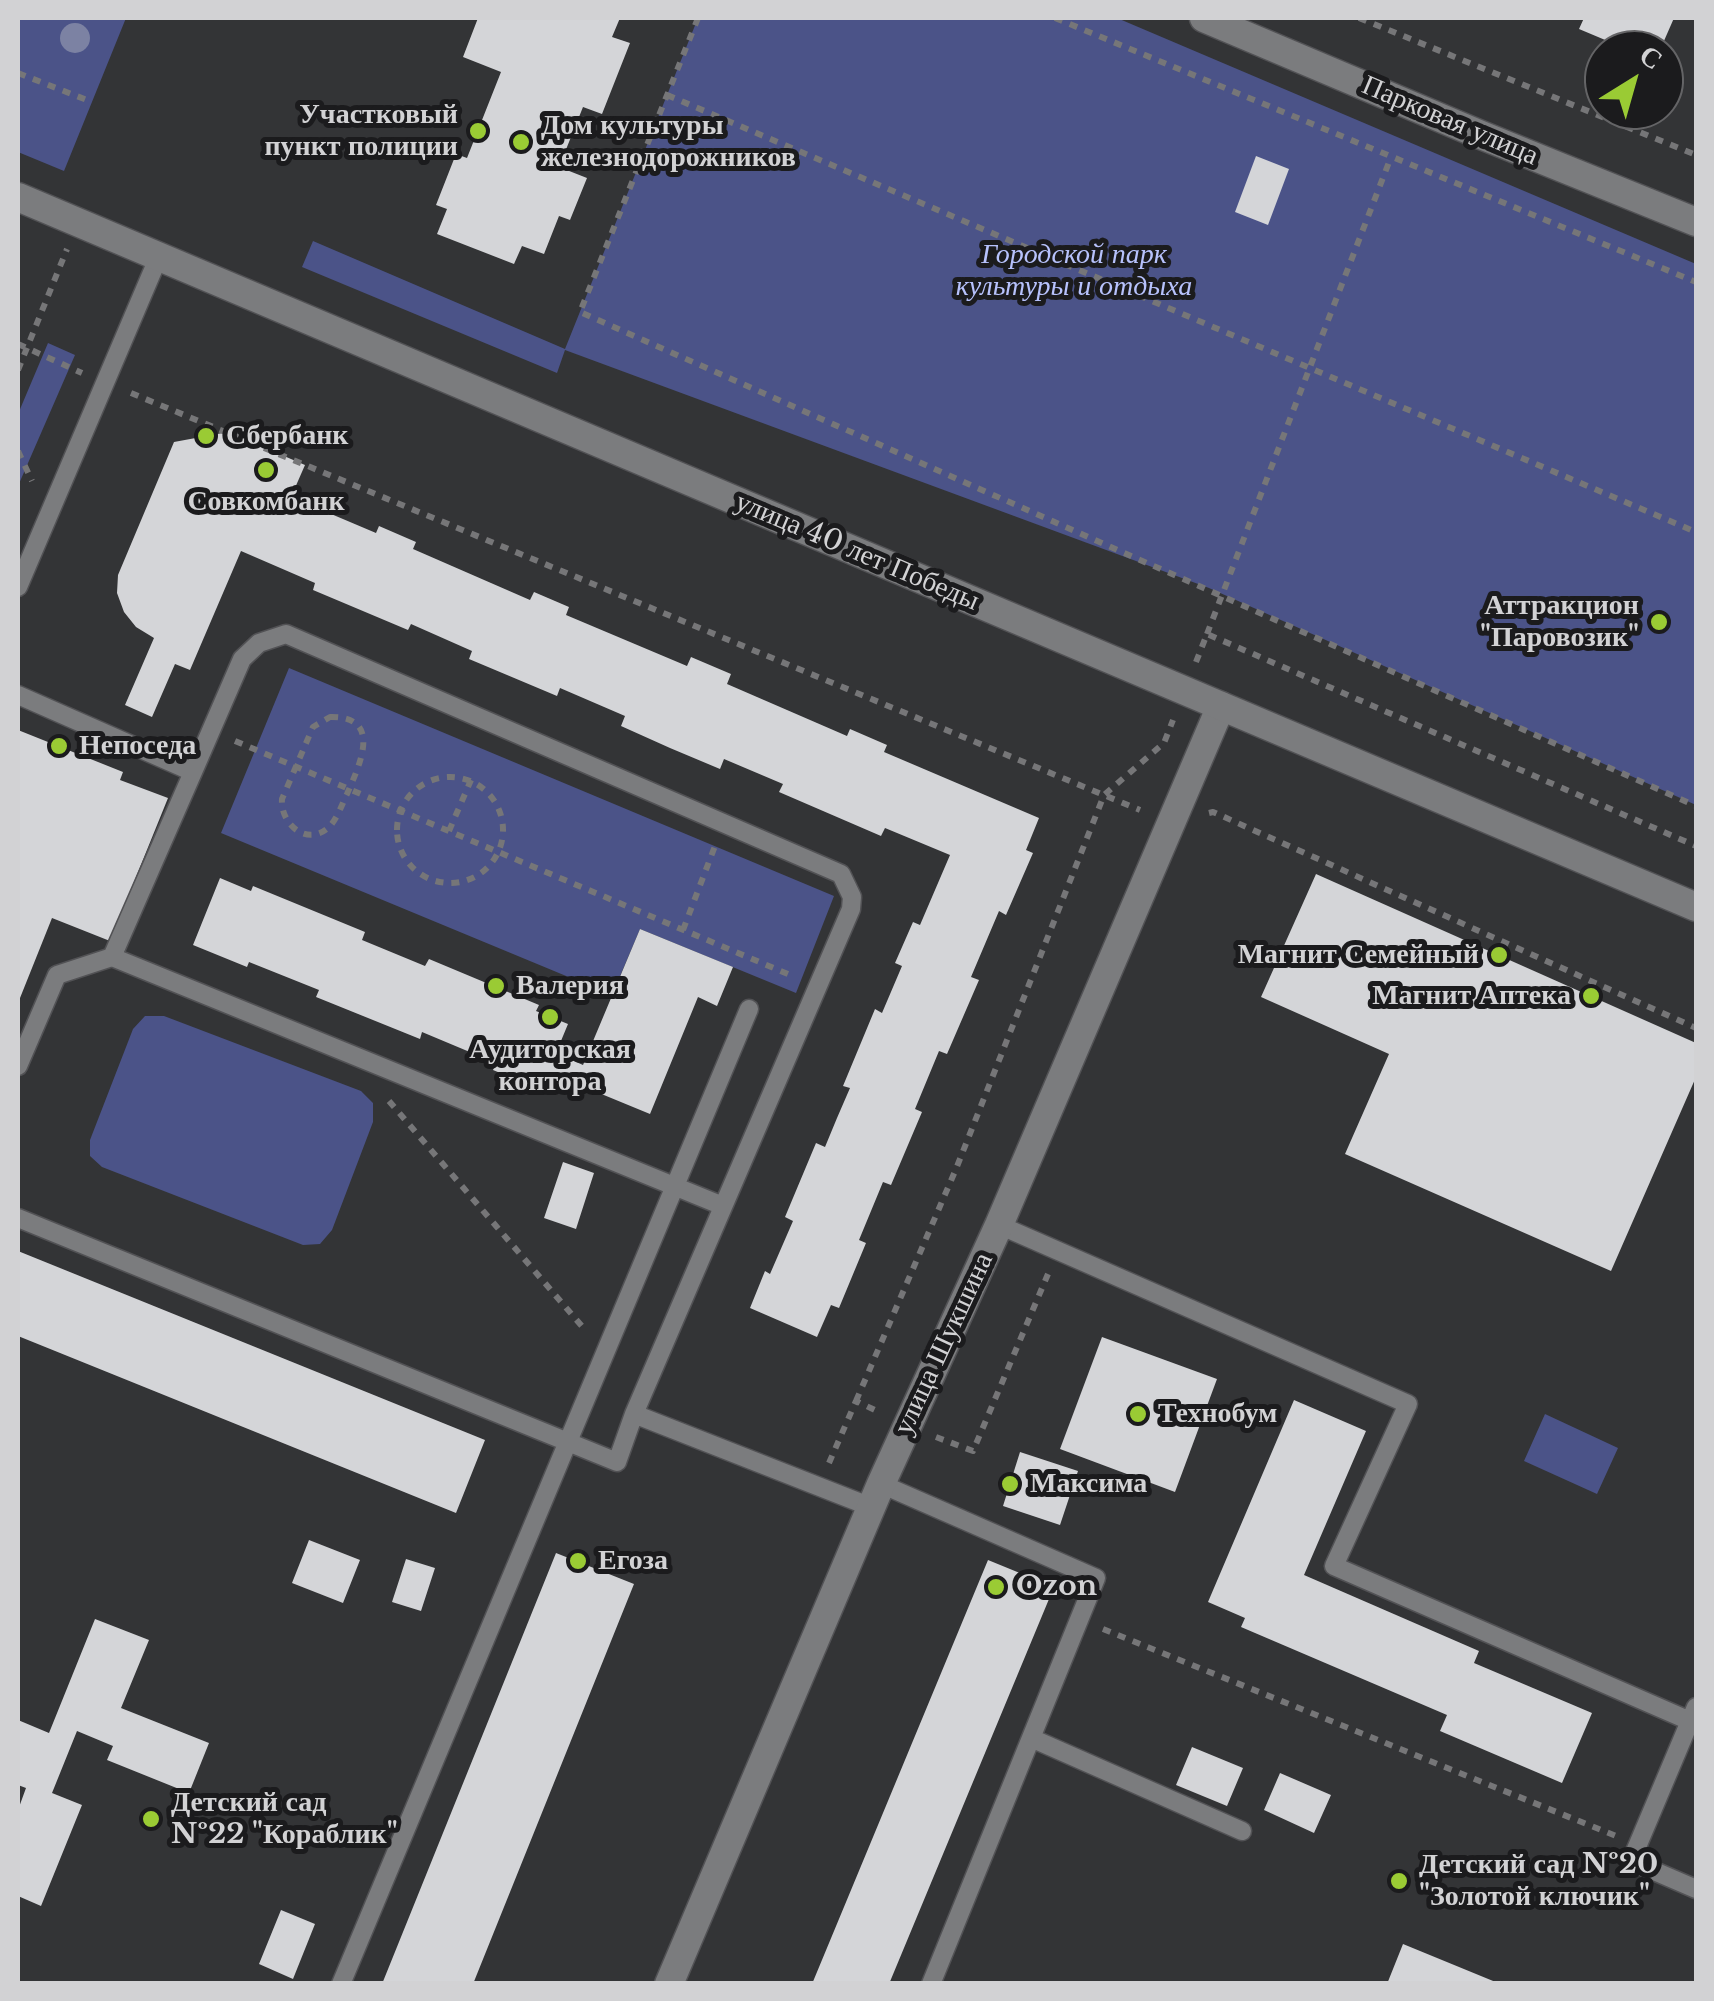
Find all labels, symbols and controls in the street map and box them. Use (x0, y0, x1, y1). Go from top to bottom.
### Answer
north arrow (1584, 30, 1684, 130)
text: С (1633, 37, 1670, 77)
street label: Парковая улица (1357, 69, 1543, 173)
place label: Участковый пункт полиции (264, 98, 458, 164)
place label: Дом культуры железнодорожников (541, 109, 796, 175)
marker: Участковый пункт полиции (467, 120, 489, 142)
marker: Дом культуры железнодорожников (510, 131, 532, 153)
park label: Городской парк культуры и отдыха (956, 238, 1192, 304)
place label: Сбербанк (226, 419, 348, 453)
marker: Сбербанк (195, 425, 217, 447)
marker: Совкомбанк (255, 459, 277, 481)
place label: Совкомбанк (187, 485, 345, 519)
street label: улица 40 лет Победы (730, 485, 984, 619)
place label: Аттракцион "Паровозик" (1480, 589, 1639, 655)
marker: Аттракцион "Паровозик" (1648, 611, 1670, 633)
place label: Непоседа (79, 729, 196, 763)
marker: Непоседа (48, 735, 70, 757)
place label: Магнит Семейный (1238, 938, 1479, 972)
marker: Магнит Семейный (1488, 944, 1510, 966)
place label: Валерия (516, 969, 624, 1003)
marker: Валерия (485, 975, 507, 997)
place label: Магнит Аптека (1372, 979, 1571, 1013)
marker: Магнит Аптека (1580, 985, 1602, 1007)
marker: Аудиторская контора (539, 1006, 561, 1028)
place label: Аудиторская контора (469, 1033, 631, 1099)
street label: улица Шукшина (887, 1248, 1001, 1440)
place label: Технобум (1158, 1397, 1277, 1431)
marker: Технобум (1127, 1403, 1149, 1425)
place label: Максима (1030, 1467, 1147, 1501)
marker: Максима (999, 1473, 1021, 1495)
place label: Егоза (598, 1544, 668, 1578)
marker: Егоза (567, 1550, 589, 1572)
place label: Ozon (1016, 1570, 1097, 1604)
marker: Ozon (985, 1576, 1007, 1598)
place label: Детский сад №22 "Кораблик" (171, 1786, 398, 1852)
marker: Детский сад №22 "Кораблик" (140, 1808, 162, 1830)
place label: Детский сад №20 "Золотой ключик" (1419, 1848, 1658, 1914)
marker: Детский сад №20 "Золотой ключик" (1388, 1870, 1410, 1892)

